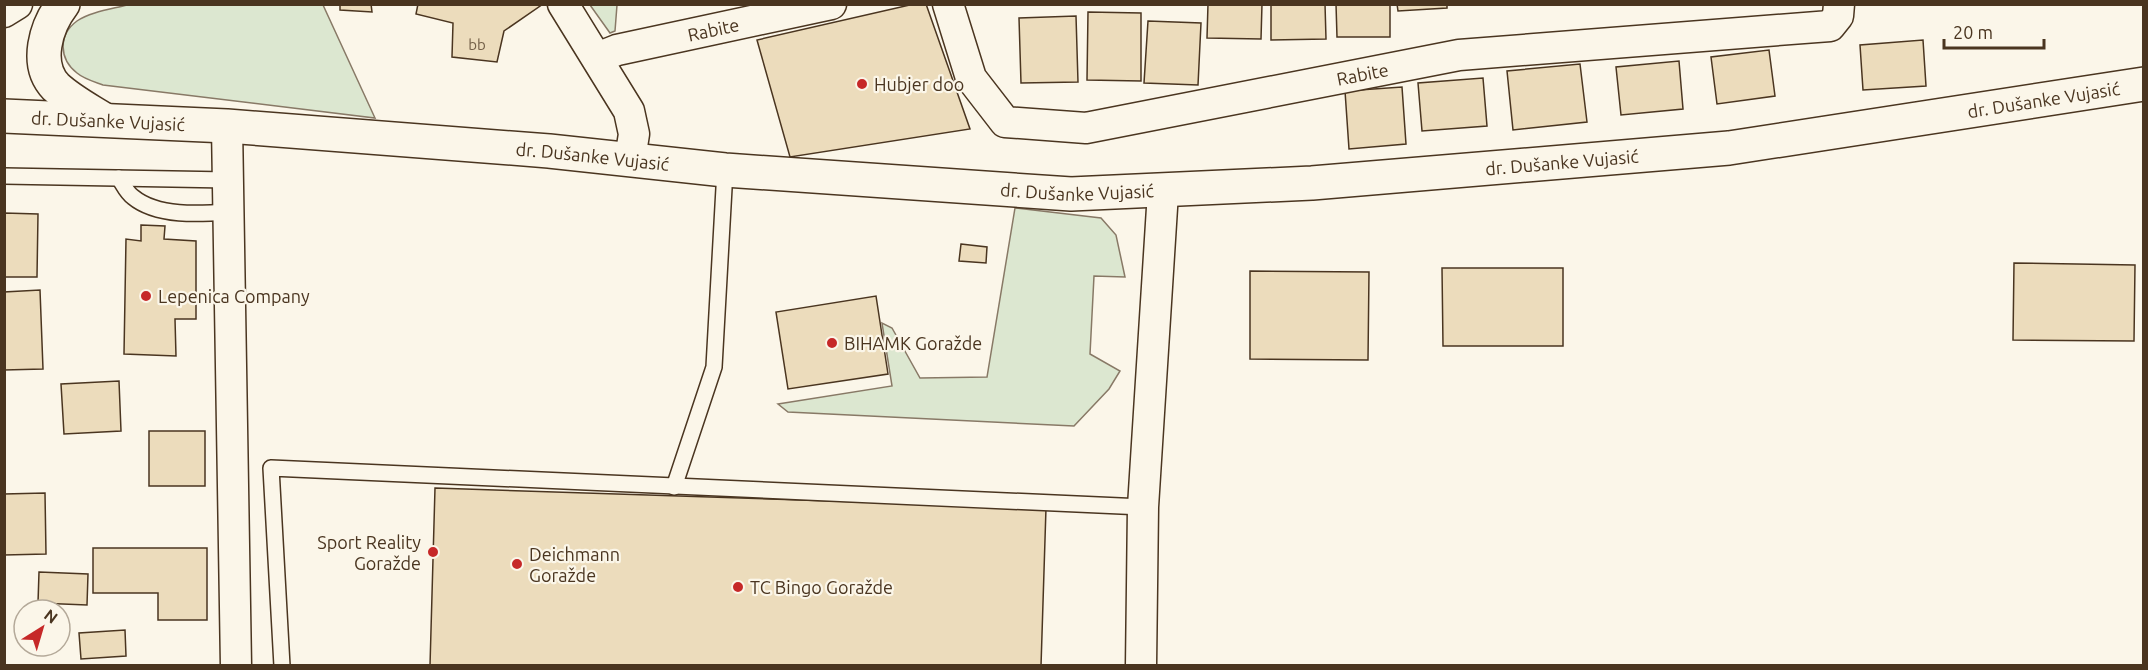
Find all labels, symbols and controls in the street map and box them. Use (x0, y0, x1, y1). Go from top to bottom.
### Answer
scale bar (1944, 12, 2044, 50)
street label: Rabite (686, 14, 741, 45)
text: 20 m (1953, 22, 1993, 42)
house number: bb (468, 36, 486, 53)
street label: Rabite (1335, 59, 1390, 89)
place label: Hubjer doo (874, 74, 964, 94)
marker: Hubjer doo (855, 77, 869, 91)
street label: dr. Dušanke Vujasić (1966, 78, 2121, 121)
street label: dr. Dušanke Vujasić (31, 107, 185, 134)
street label: dr. Dušanke Vujasić (515, 138, 670, 174)
street label: dr. Dušanke Vujasić (1484, 146, 1639, 178)
street label: dr. Dušanke Vujasić (999, 179, 1154, 204)
place label: Lepenica Company (158, 286, 310, 306)
marker: Lepenica Company (139, 289, 153, 303)
place label: BIHAMK Goražde (844, 333, 982, 353)
marker: BIHAMK Goražde (825, 336, 839, 350)
place label: Sport Reality Goražde (317, 532, 421, 573)
place label: Deichmann Goražde (529, 544, 620, 585)
marker: Sport Reality Goražde (426, 545, 440, 559)
marker: Deichmann Goražde (510, 557, 524, 571)
place label: TC Bingo Goražde (750, 577, 893, 597)
marker: TC Bingo Goražde (731, 580, 745, 594)
north arrow (12, 598, 72, 658)
text: N (41, 605, 61, 627)

